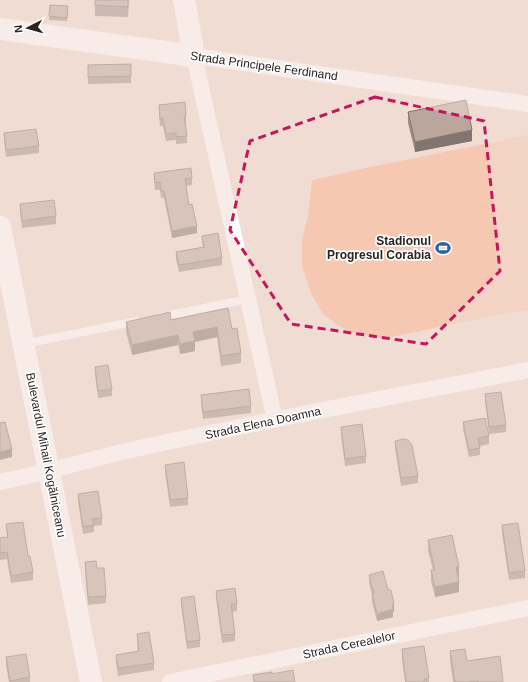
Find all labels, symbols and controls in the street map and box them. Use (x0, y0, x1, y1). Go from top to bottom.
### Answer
north arrow (8, 8, 48, 48)
text: N (12, 24, 24, 34)
street label: Strada Principele Ferdinand (189, 49, 339, 83)
place label: Stadionul Progresul Corabia (327, 234, 431, 262)
sports icon: Stadionul Progresul Corabia (434, 239, 452, 257)
street label: Bulevardul Mihail Kogălniceanu (23, 371, 69, 539)
street label: Strada Elena Doamna (204, 404, 323, 442)
street label: Strada Cerealelor (302, 628, 396, 662)

